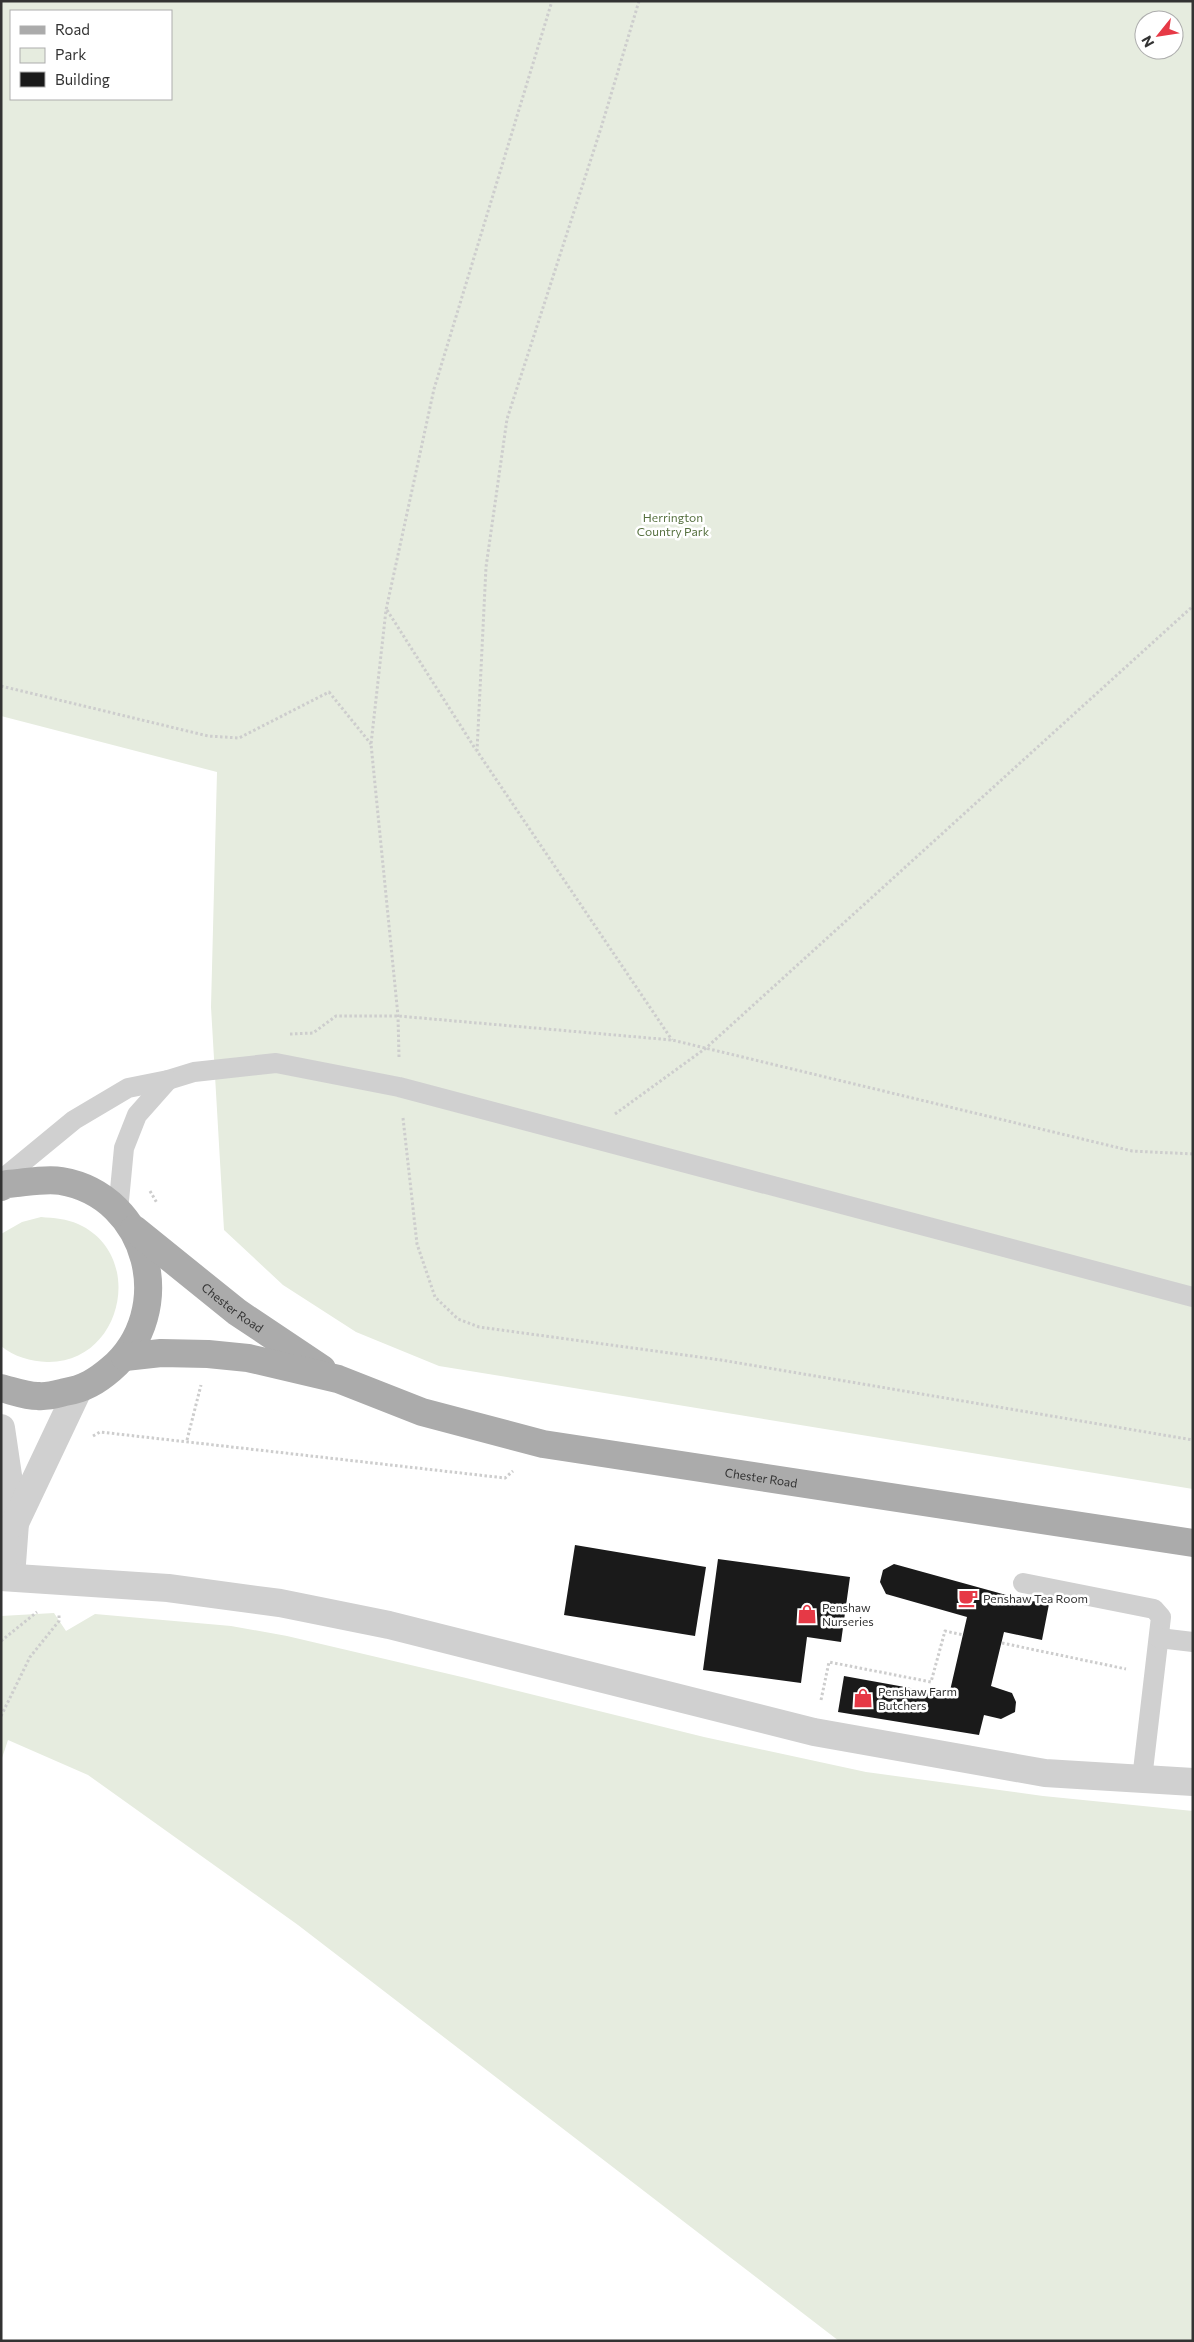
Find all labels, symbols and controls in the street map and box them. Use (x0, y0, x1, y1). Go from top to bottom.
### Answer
legend (10, 10, 172, 100)
north arrow (1134, 10, 1184, 60)
text: Road (55, 20, 90, 38)
text: N (1137, 33, 1157, 51)
text: Park (55, 45, 86, 63)
text: Building (55, 70, 110, 88)
park label: Herrington Country Park (637, 510, 710, 538)
street label: Chester Road (199, 1280, 266, 1335)
street label: Chester Road (724, 1465, 799, 1490)
cafe icon: Penshaw Tea Room (957, 1587, 979, 1609)
place label: Penshaw Tea Room (983, 1591, 1088, 1605)
place label: Penshaw Nurseries (822, 1600, 874, 1628)
shop icon: Penshaw Nurseries (796, 1603, 818, 1625)
place label: Penshaw Farm Butchers (878, 1684, 957, 1712)
shop icon: Penshaw Farm Butchers (852, 1687, 874, 1709)

